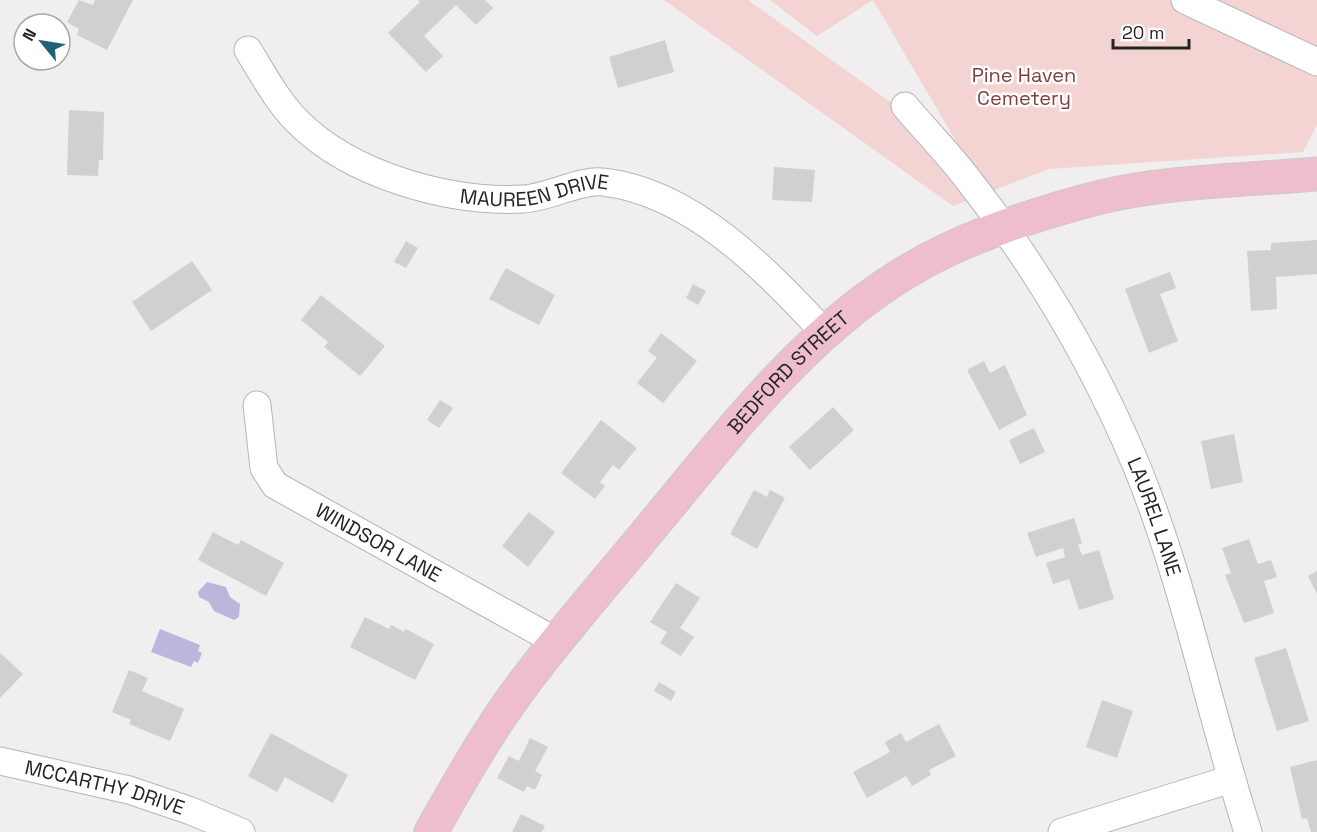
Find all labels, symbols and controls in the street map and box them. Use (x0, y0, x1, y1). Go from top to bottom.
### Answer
north arrow (12, 12, 72, 72)
scale bar (1113, 12, 1190, 50)
text: 20 m (1122, 21, 1165, 44)
text: N (18, 25, 41, 45)
park label: Pine Haven Cemetery (972, 62, 1076, 111)
street label: MAUREEN DRIVE (458, 168, 610, 212)
street label: BEDFORD STREET (721, 305, 854, 439)
street label: LAUREL LANE (1121, 453, 1187, 579)
street label: WINDSOR LANE (311, 497, 446, 588)
street label: MCCARTHY DRIVE (22, 754, 188, 821)

